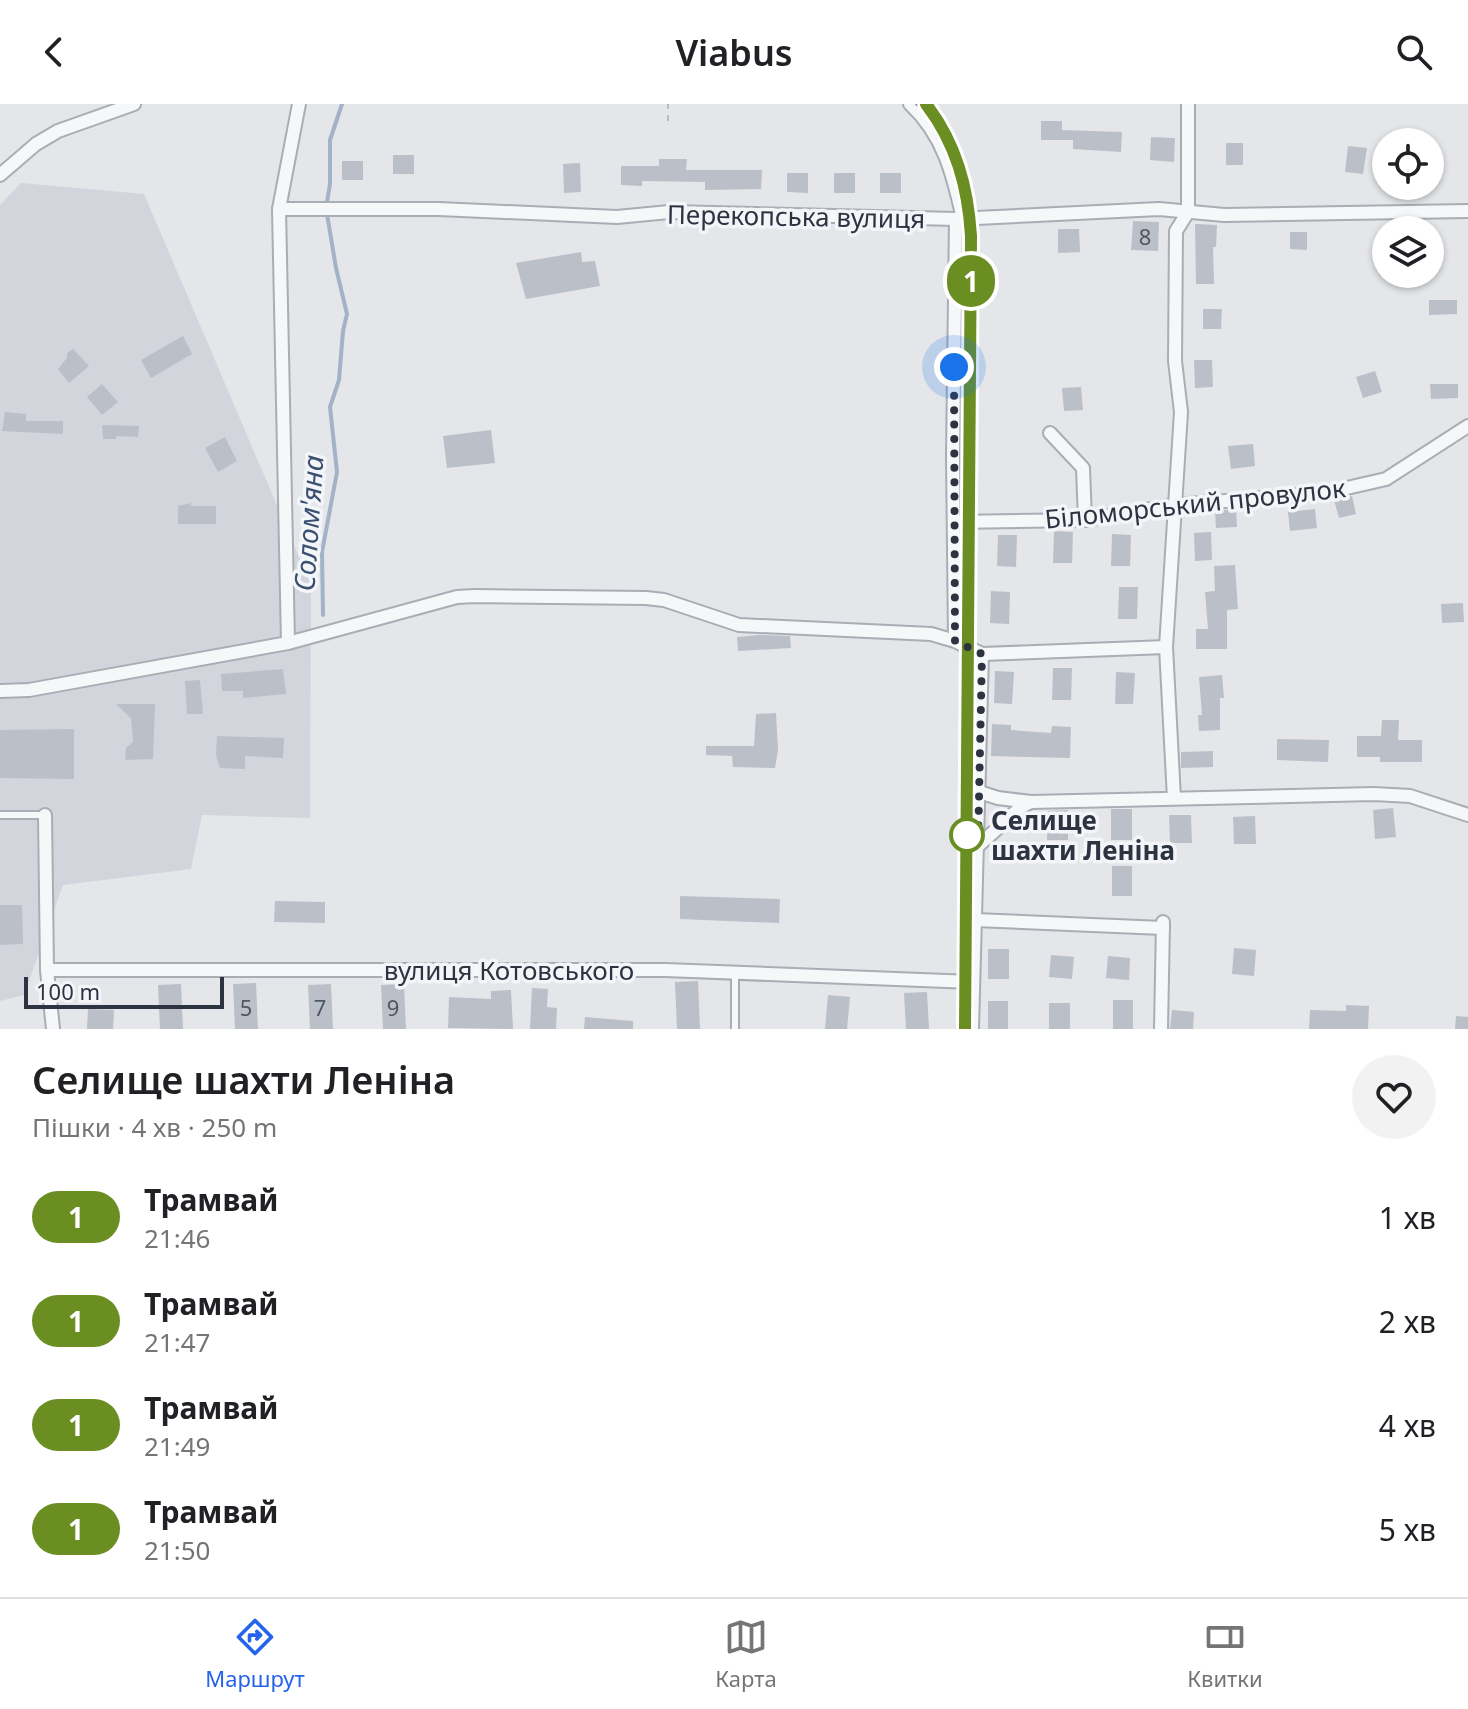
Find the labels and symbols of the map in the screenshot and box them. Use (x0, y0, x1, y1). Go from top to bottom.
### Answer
street label: Перекопська вулиця (667, 196, 925, 236)
house number: 8 (1139, 221, 1151, 251)
line badge: 1 (945, 255, 997, 307)
your location (934, 347, 974, 387)
water label: Солом'яна (284, 454, 332, 592)
street label: Біломорський провулок (1043, 469, 1347, 537)
place label: Селище шахти Леніна (991, 802, 1175, 868)
marker: Селище шахти Леніна (950, 818, 984, 852)
street label: вулиця Котовського (384, 952, 634, 988)
scale bar (24, 973, 224, 1009)
house number: 5 (240, 992, 252, 1022)
house number: 7 (314, 992, 326, 1022)
house number: 9 (387, 992, 399, 1022)

